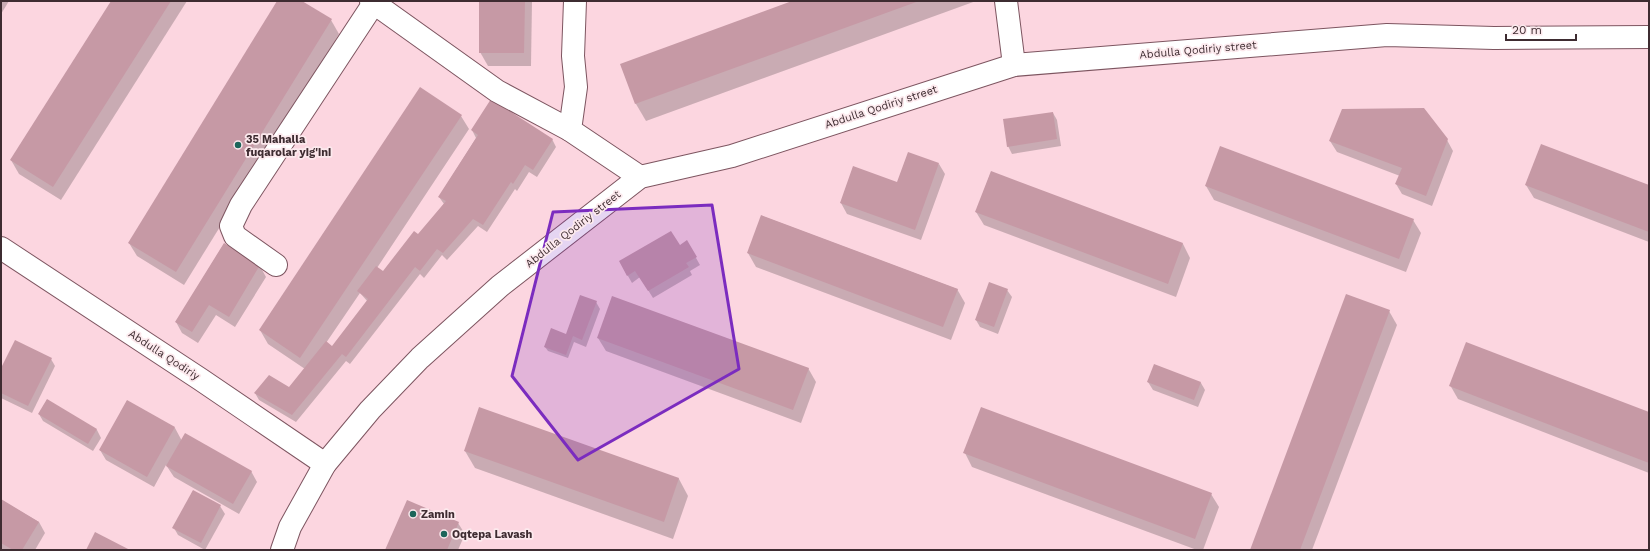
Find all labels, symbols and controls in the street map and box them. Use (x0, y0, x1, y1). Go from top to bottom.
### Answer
scale bar (1506, 16, 1576, 42)
text: 20 m (1512, 23, 1542, 37)
street label: Abdulla Qodiriy street (1139, 38, 1257, 62)
street label: Abdulla Qodiriy street (823, 83, 939, 131)
place label: 35 Mahalla fuqarolar yig'ini (246, 133, 331, 159)
marker: 35 Mahalla fuqarolar yig'ini (233, 140, 243, 150)
street label: Abdulla Qodiriy street (523, 188, 624, 270)
street label: Abdulla Qodiriy (126, 327, 202, 383)
place label: Zamin (421, 508, 455, 521)
marker: Zamin (408, 509, 418, 519)
place label: Oqtepa Lavash (452, 528, 532, 541)
marker: Oqtepa Lavash (439, 529, 449, 539)

